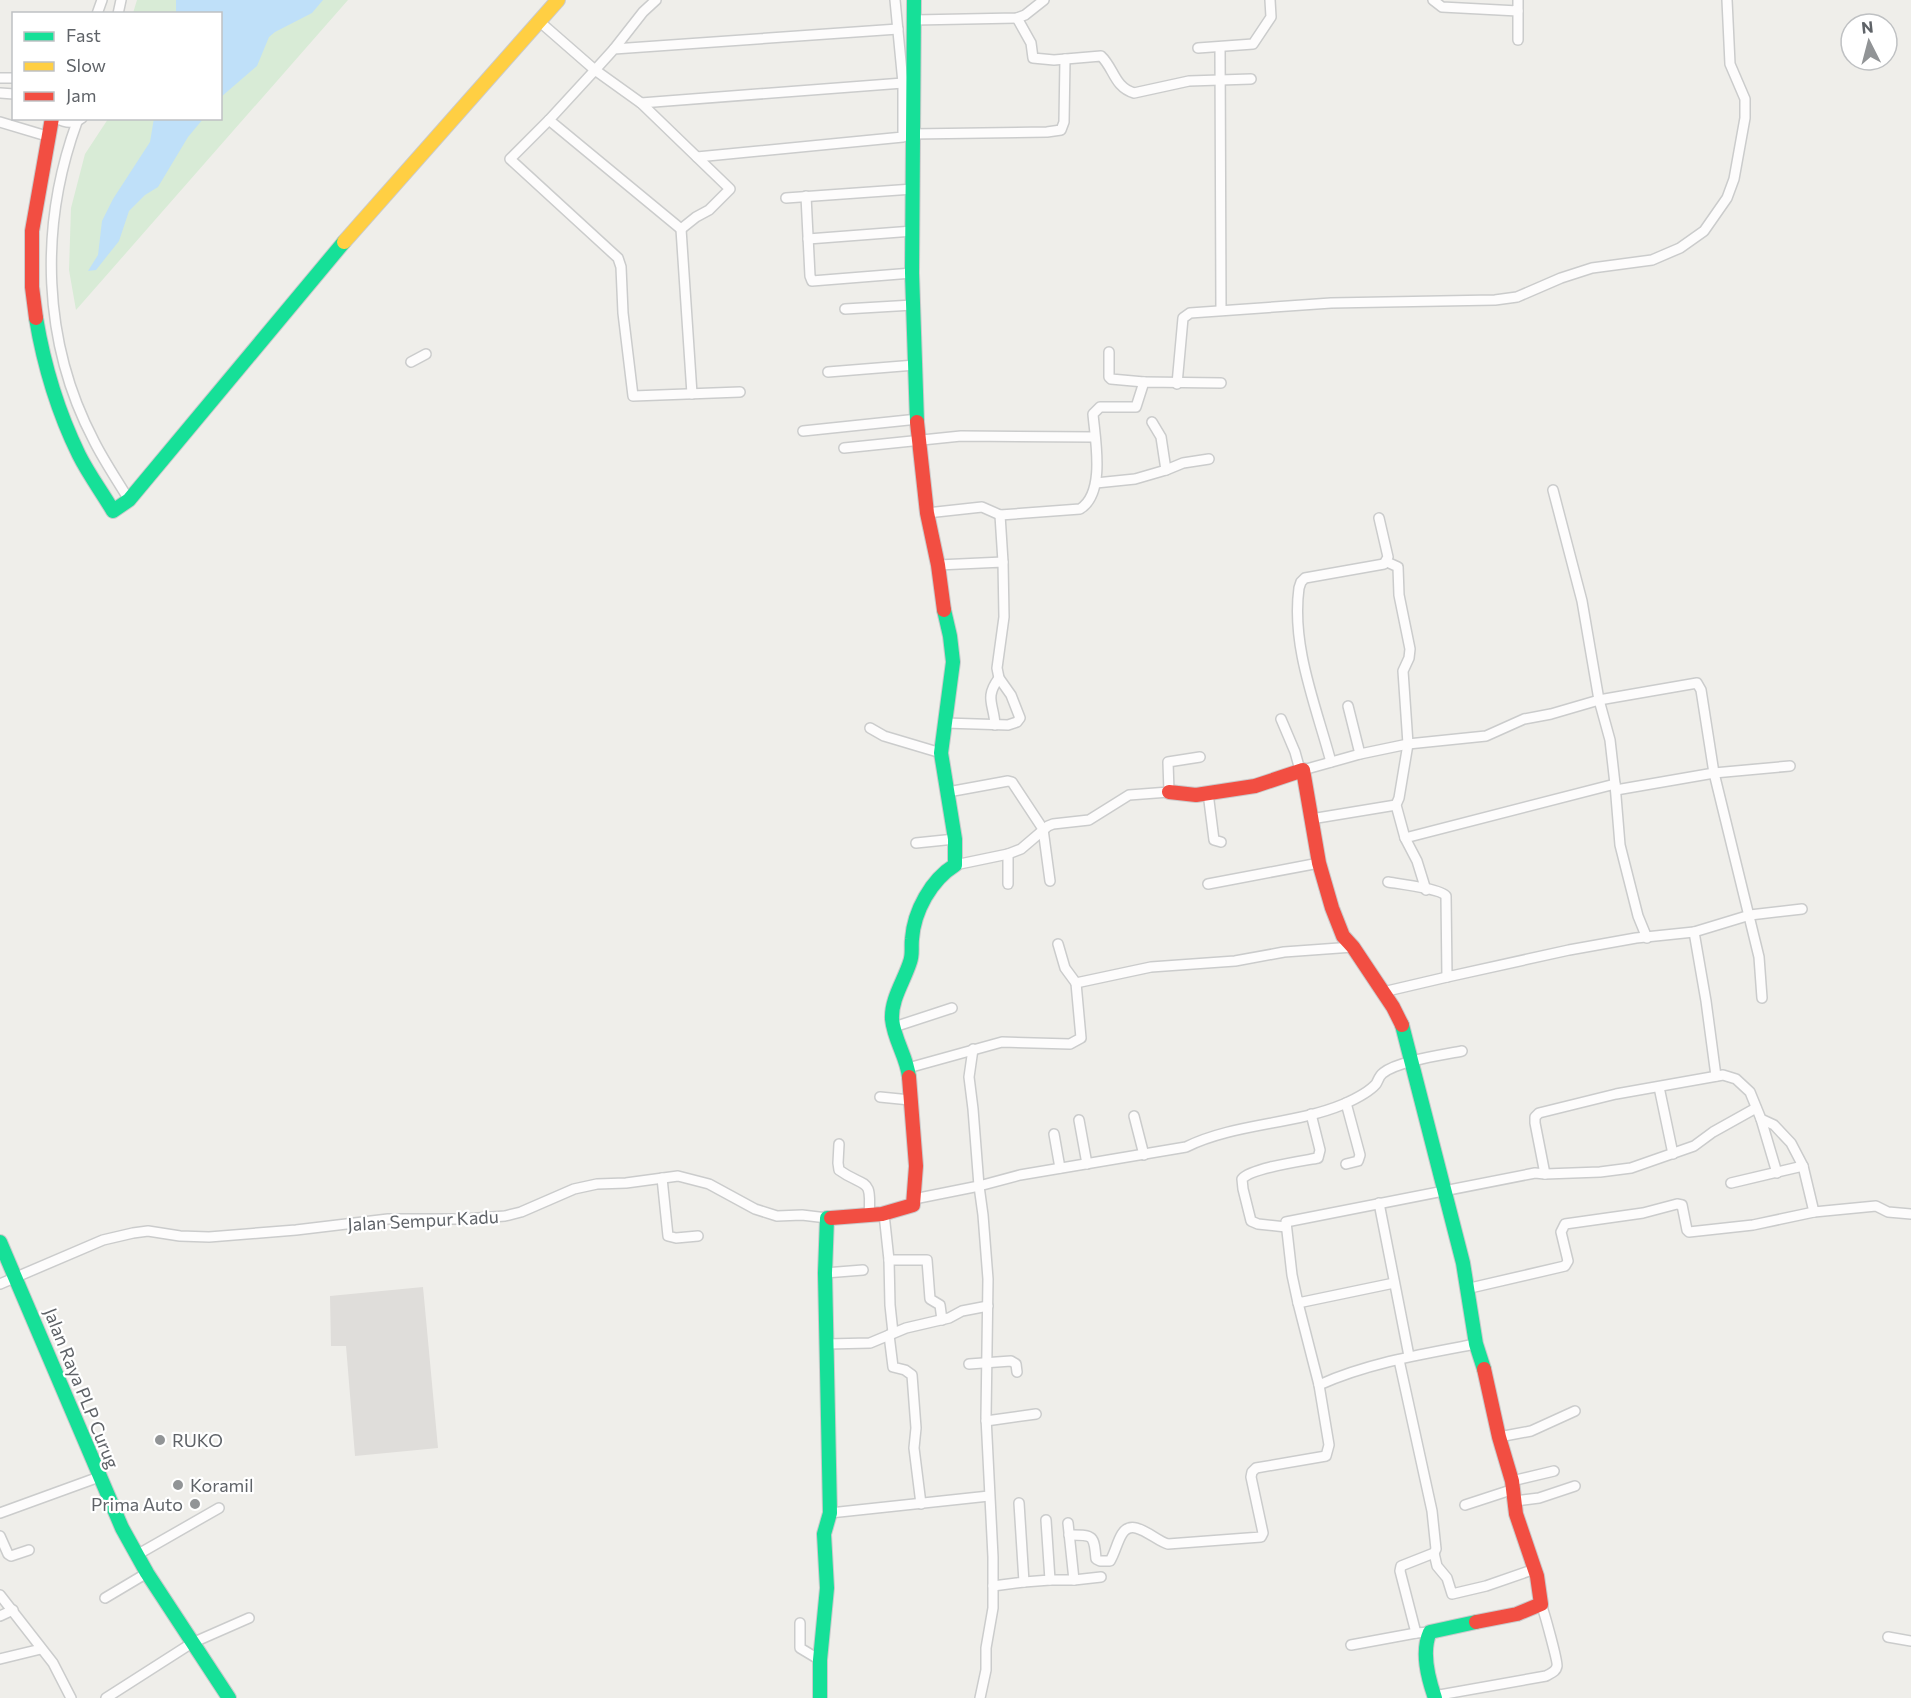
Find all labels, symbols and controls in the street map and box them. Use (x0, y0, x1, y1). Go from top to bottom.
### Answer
legend (12, 12, 222, 120)
north arrow (1839, 12, 1899, 72)
text: N (1860, 17, 1874, 37)
text: Fast (66, 24, 101, 46)
text: Slow (66, 54, 106, 76)
text: Jam (66, 84, 96, 106)
street label: Jalan Sempur Kadu (347, 1205, 499, 1235)
street label: Jalan Raya PLP Curug (40, 1304, 124, 1472)
place label: RUKO (172, 1429, 223, 1451)
marker: RUKO (153, 1433, 167, 1447)
place label: Koramil (190, 1474, 254, 1496)
marker: Koramil (171, 1478, 185, 1492)
place label: Prima Auto (91, 1493, 183, 1515)
marker: Prima Auto (188, 1497, 202, 1511)

